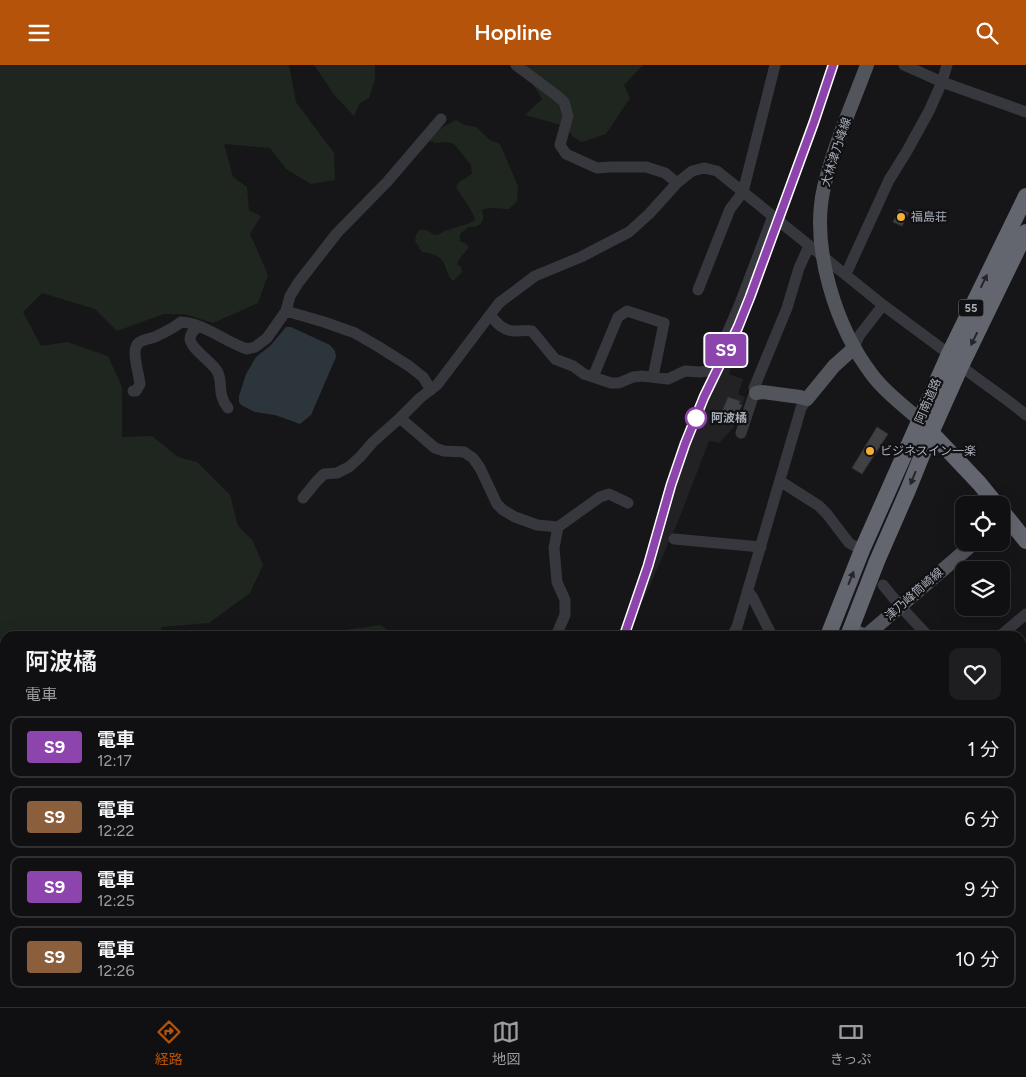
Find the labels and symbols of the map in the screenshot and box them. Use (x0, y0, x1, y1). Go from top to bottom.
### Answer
street label: 大林津乃峰線 (818, 116, 854, 188)
place label: 福島荘 (911, 210, 947, 224)
marker: 福島荘 (895, 211, 907, 223)
one-way arrow (981, 274, 989, 288)
road number: 55 (958, 299, 984, 317)
one-way arrow (970, 332, 978, 346)
line badge: S9 (704, 334, 748, 366)
street label: 阿南道路 (912, 376, 944, 426)
marker: 阿波橘 (685, 407, 707, 429)
place label: 阿波橘 (711, 411, 747, 425)
place label: ビジネスイン一楽 (880, 444, 976, 458)
marker: ビジネスイン一楽 (864, 445, 876, 457)
one-way arrow (909, 471, 917, 485)
street label: 津乃峰筒崎線 (882, 565, 946, 623)
one-way arrow (847, 570, 855, 585)

